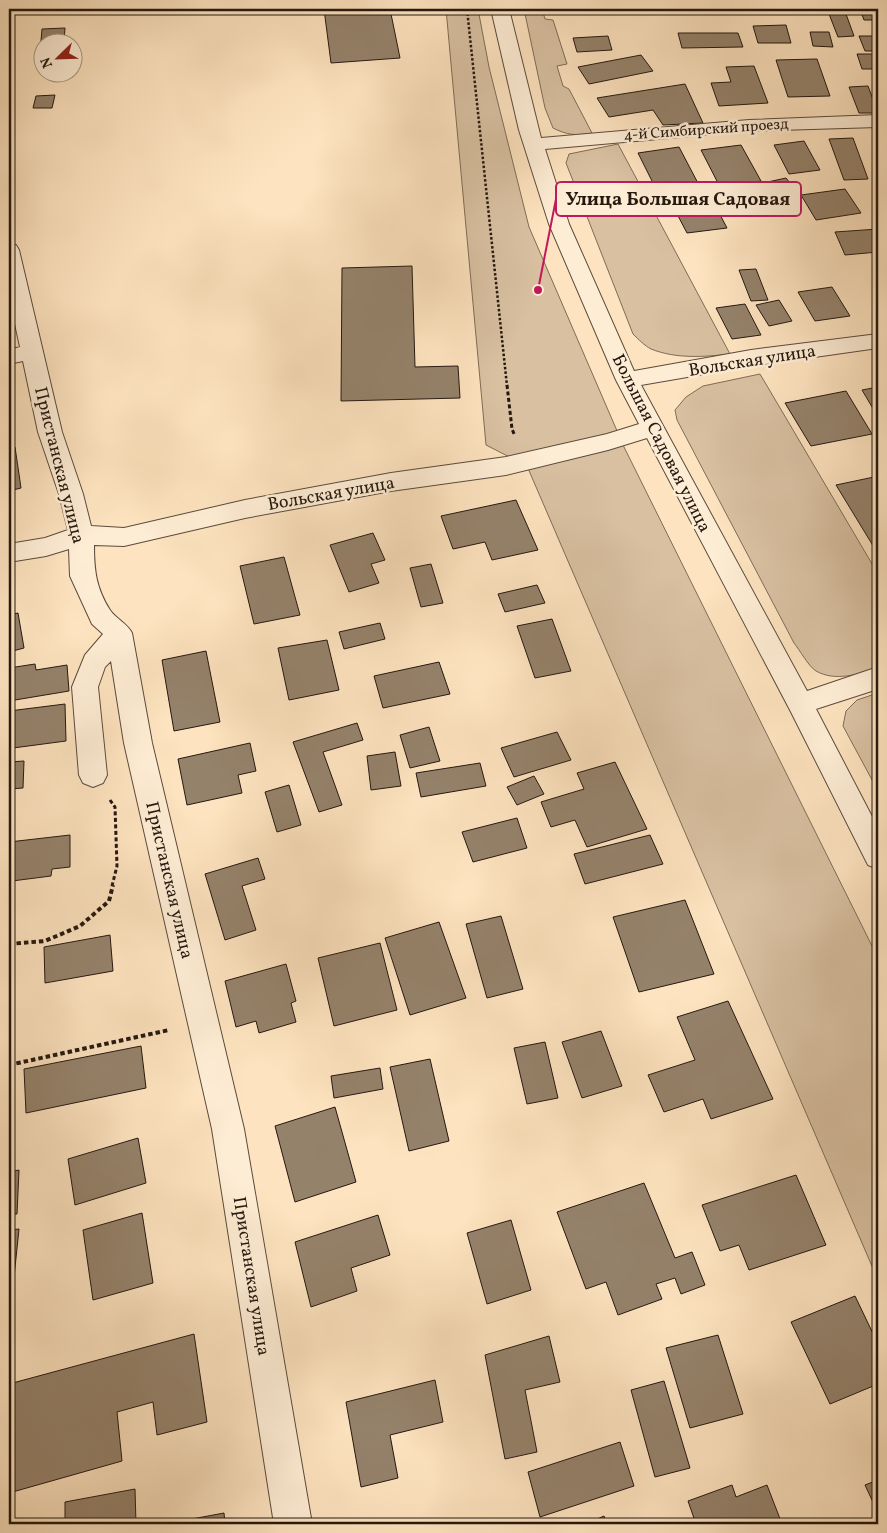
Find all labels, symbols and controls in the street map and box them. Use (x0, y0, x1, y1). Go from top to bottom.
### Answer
north arrow (32, 32, 82, 82)
text: N (37, 54, 58, 71)
street label: 4-й Симбирский проезд (623, 114, 790, 147)
callout: Улица Большая Садовая (556, 182, 801, 216)
text: Улица Большая Садовая (566, 187, 791, 213)
street label: Вольская улица (687, 339, 818, 384)
street label: Большая Садовая улица (605, 350, 717, 537)
street label: Пристанская улица (27, 384, 90, 546)
street label: Вольская улица (266, 471, 397, 518)
street label: Пристанская улица (138, 799, 199, 962)
street label: Пристанская улица (226, 1195, 275, 1358)

